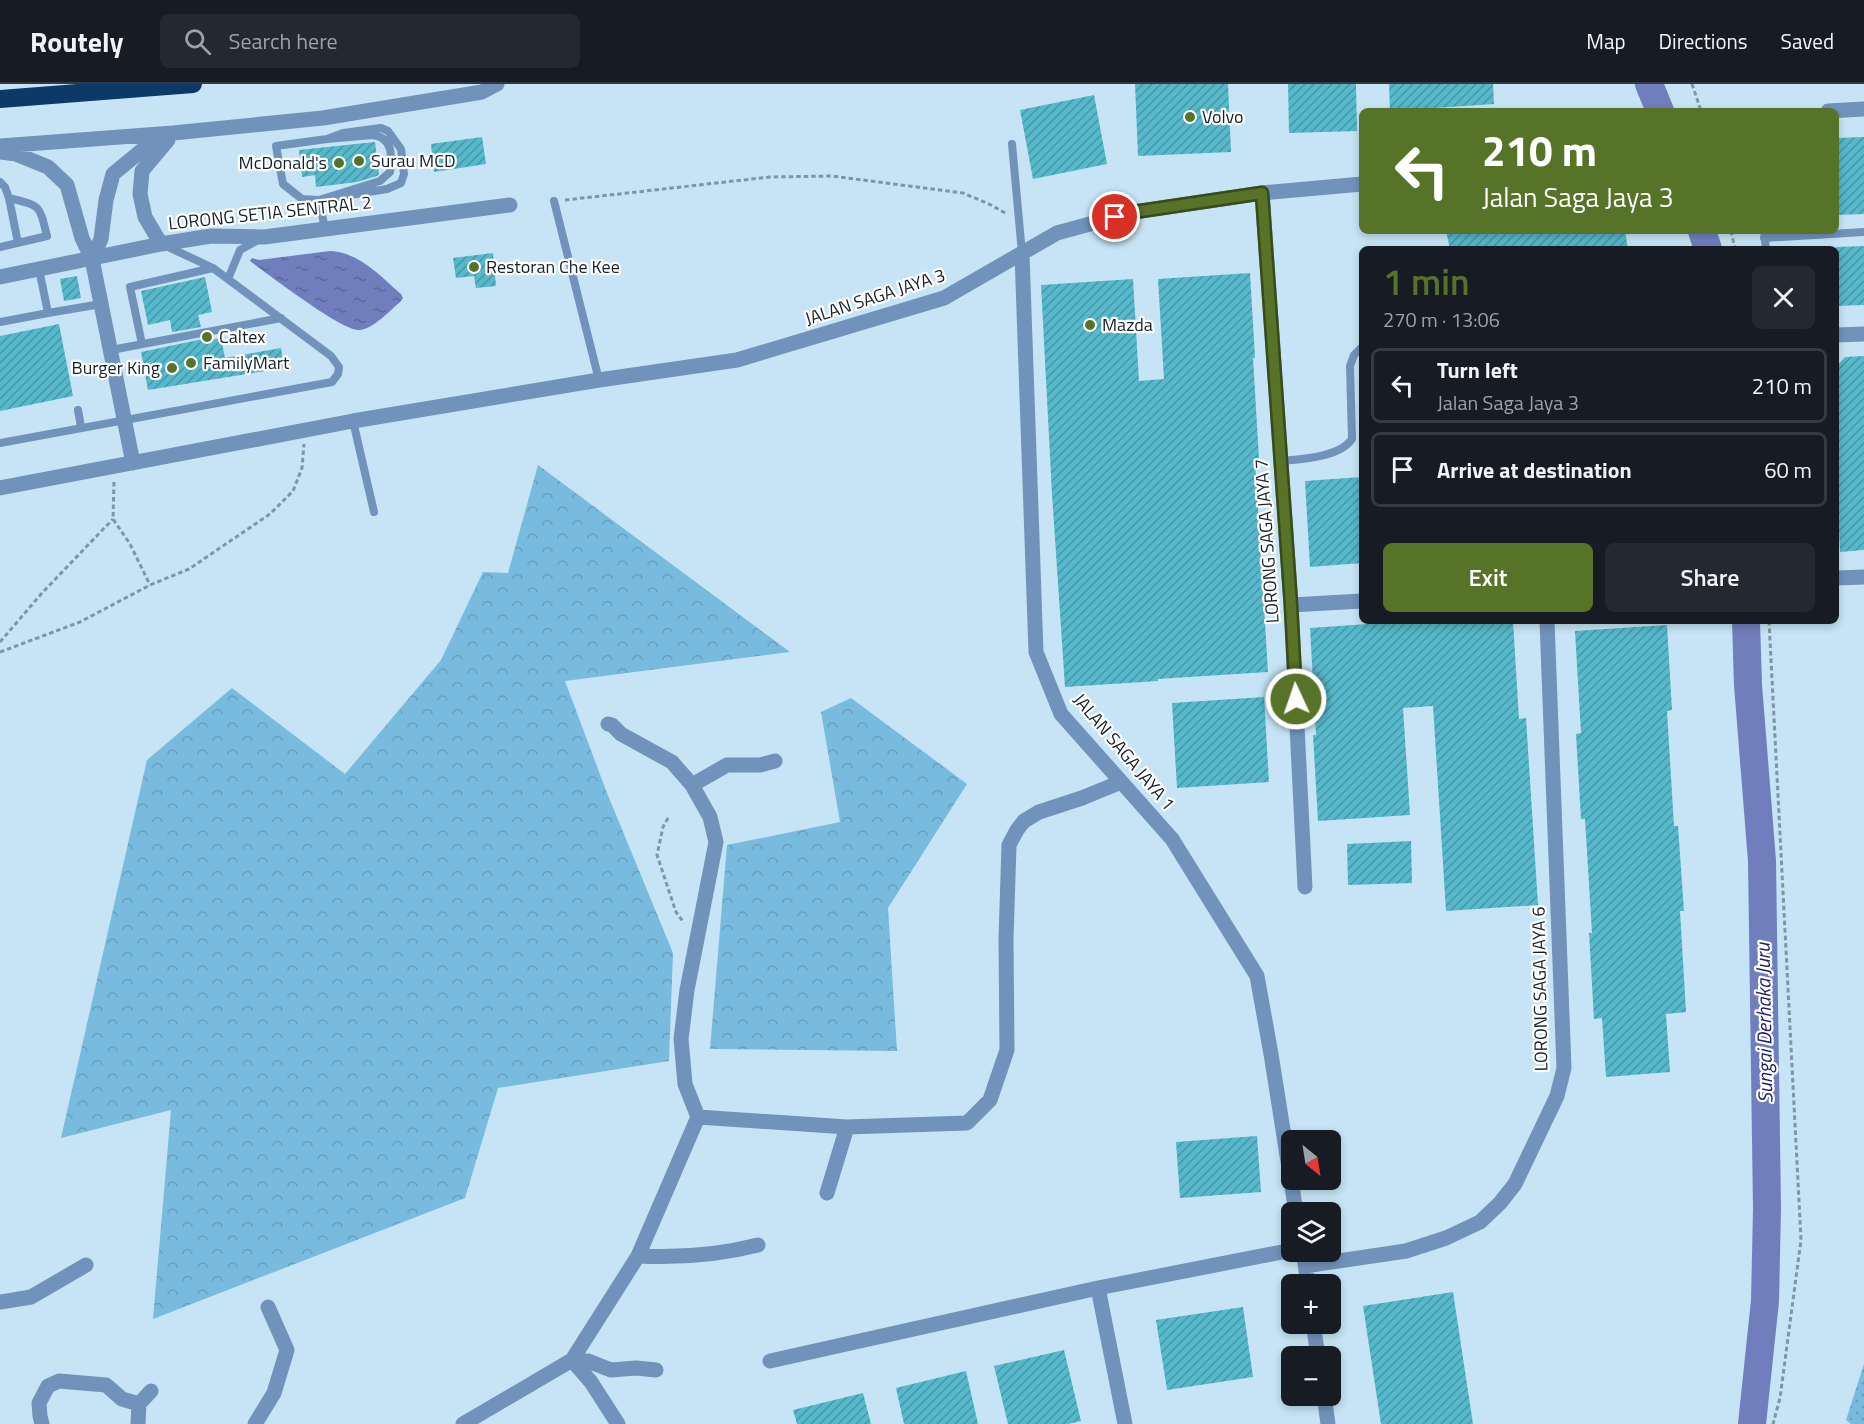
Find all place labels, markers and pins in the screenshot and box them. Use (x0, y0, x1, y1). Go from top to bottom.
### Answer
place label: Volvo (1202, 103, 1244, 130)
marker: Volvo (1183, 110, 1197, 124)
place label: Surau MCD (371, 147, 456, 174)
place label: McDonald's (239, 149, 327, 176)
marker: Surau MCD (352, 154, 366, 168)
marker: McDonald's (332, 156, 346, 170)
pin (1089, 191, 1140, 242)
place label: Restoran Che Kee (486, 253, 620, 280)
marker: Restoran Che Kee (467, 260, 481, 274)
place label: Mazda (1102, 311, 1153, 338)
marker: Mazda (1083, 318, 1097, 332)
place label: Caltex (219, 323, 265, 350)
marker: Caltex (200, 330, 214, 344)
place label: FamilyMart (203, 349, 290, 376)
place label: Burger King (72, 354, 160, 381)
marker: FamilyMart (184, 356, 198, 370)
marker: Burger King (165, 361, 179, 375)

